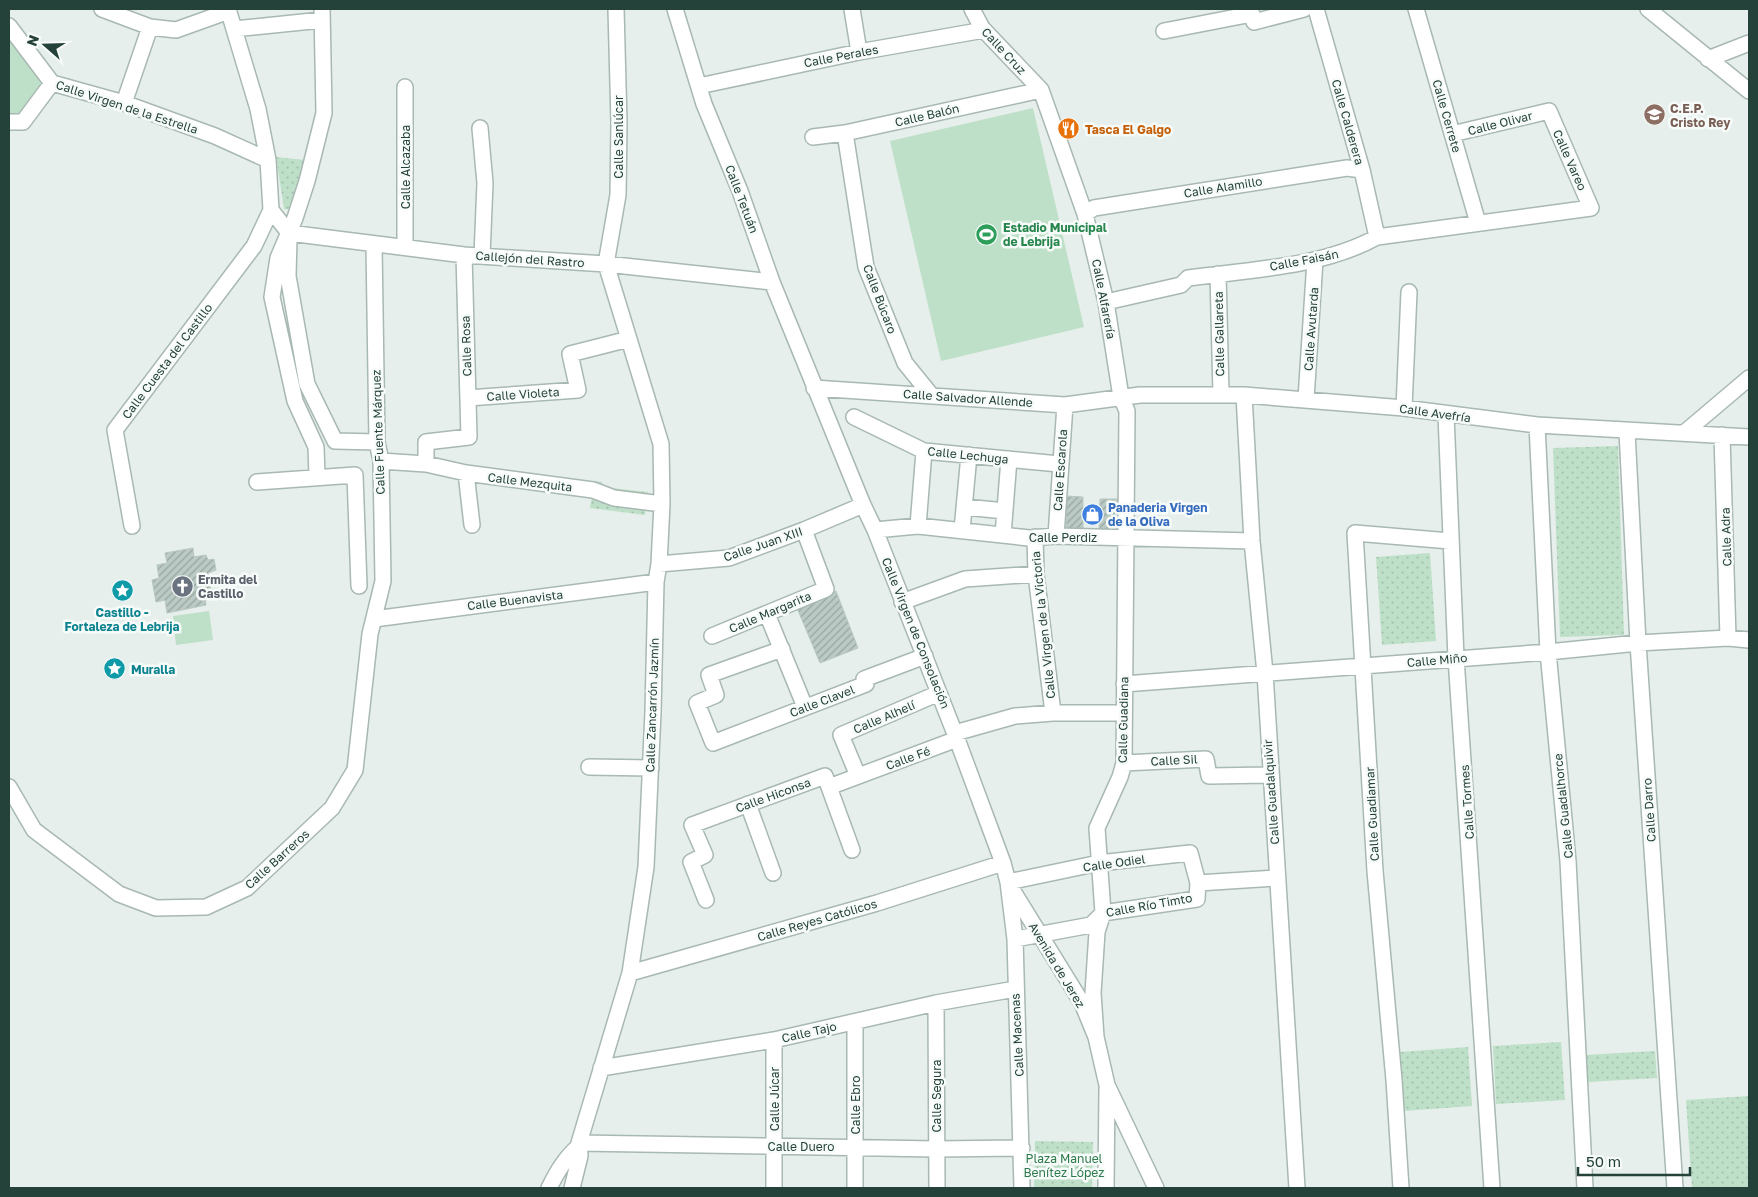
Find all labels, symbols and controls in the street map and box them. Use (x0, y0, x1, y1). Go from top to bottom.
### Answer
north arrow (20, 20, 70, 70)
street label: Calle Cruz (979, 24, 1029, 78)
text: N (23, 32, 42, 48)
street label: Calle Perales (802, 41, 880, 71)
street label: Calle Virgen de la Estrella (54, 77, 200, 137)
street label: Calle Calderera (1329, 77, 1367, 167)
street label: Calle Cerrete (1429, 78, 1465, 154)
street label: Calle Sanlúcar (611, 95, 626, 179)
street label: Calle Balón (893, 100, 961, 130)
place label: C.E.P. Cristo Rey (1670, 101, 1731, 130)
school or university icon: C.E.P. Cristo Rey (1642, 103, 1666, 127)
street label: Calle Olivar (1466, 108, 1534, 138)
restaurant icon: Tasca El Galgo (1057, 117, 1081, 141)
place label: Tasca El Galgo (1085, 122, 1171, 137)
street label: Calle Alcazaba (398, 125, 413, 209)
street label: Calle Vareo (1550, 127, 1590, 193)
street label: Calle Tetuán (722, 163, 762, 235)
street label: Calle Alamillo (1183, 173, 1263, 201)
place label: Estadio Municipal de Lebrija (1003, 220, 1107, 249)
sports icon: Estadio Municipal de Lebrija (975, 222, 999, 246)
street label: Calle Faisán (1268, 246, 1340, 274)
street label: Callejón del Rastro (475, 248, 585, 270)
street label: Calle Alfarería (1089, 258, 1119, 340)
street label: Calle Búcaro (860, 262, 900, 336)
street label: Calle Avutarda (1301, 287, 1321, 371)
street label: Calle Gallareta (1211, 291, 1227, 377)
street label: Calle Cuesta del Castillo (119, 300, 215, 422)
street label: Calle Rosa (457, 315, 475, 377)
street label: Calle Fuente Márquez (368, 369, 388, 495)
street label: Calle Violeta (486, 384, 560, 404)
street label: Calle Salvador Allende (903, 386, 1033, 410)
street label: Calle Avefría (1398, 401, 1472, 425)
street label: Calle Escarola (1050, 429, 1070, 511)
street label: Calle Lechuga (927, 443, 1009, 467)
street label: Calle Mezquita (487, 469, 573, 495)
place label: Panaderia Virgen de la Oliva (1108, 500, 1207, 529)
shop icon: Panaderia Virgen de la Oliva (1080, 502, 1104, 526)
street label: Calle Adra (1717, 507, 1735, 567)
street label: Calle Juan XIII (721, 523, 805, 565)
street label: Calle Perdiz (1029, 530, 1097, 545)
street label: Calle Virgen de la Victoria (1028, 550, 1058, 700)
street label: Calle Virgen de Consolación (879, 555, 953, 711)
place label: Ermita del Castillo (198, 572, 257, 601)
church icon: Ermita del Castillo (170, 574, 194, 598)
place icon: Castillo - Fortaleza de Lebrija (110, 579, 134, 603)
street label: Calle Buenavista (466, 587, 564, 613)
street label: Calle Margarita (727, 588, 813, 636)
place label: Castillo - Fortaleza de Lebrija (65, 605, 180, 634)
street label: Calle Zancarrón Jazmín (642, 637, 662, 773)
street label: Calle Miño (1406, 650, 1468, 670)
place icon: Muralla (103, 657, 127, 681)
place label: Muralla (131, 662, 175, 677)
street label: Calle Guadiana (1115, 677, 1131, 763)
street label: Calle Clavel (787, 682, 857, 720)
street label: Calle Alhelí (851, 697, 918, 737)
street label: Calle Guadalquivir (1260, 739, 1282, 845)
street label: Calle Fé (884, 743, 932, 773)
street label: Calle Sil (1150, 751, 1198, 769)
street label: Calle Guadalhorce (1550, 753, 1576, 859)
street label: Calle Tormes (1457, 764, 1477, 840)
street label: Calle Guadiamar (1362, 766, 1382, 862)
street label: Calle Hiconsa (733, 774, 813, 816)
street label: Calle Darro (1639, 778, 1659, 842)
street label: Calle Barreros (242, 826, 312, 892)
street label: Calle Odiel (1082, 851, 1146, 875)
street label: Calle Río Timto (1105, 890, 1193, 920)
street label: Calle Reyes Católicos (755, 896, 879, 944)
street label: Avenida de Jerez (1026, 920, 1088, 1010)
street label: Calle Macenas (1007, 993, 1027, 1077)
street label: Calle Tajo (780, 1018, 838, 1046)
street label: Calle Segura (929, 1059, 944, 1133)
street label: Calle Júcar (767, 1066, 782, 1131)
street label: Calle Ebro (848, 1076, 863, 1134)
street label: Calle Duero (768, 1139, 834, 1154)
scale bar (1578, 1144, 1690, 1176)
park label: Plaza Manuel Benítez López (1024, 1151, 1104, 1180)
text: 50 m (1586, 1152, 1621, 1170)

